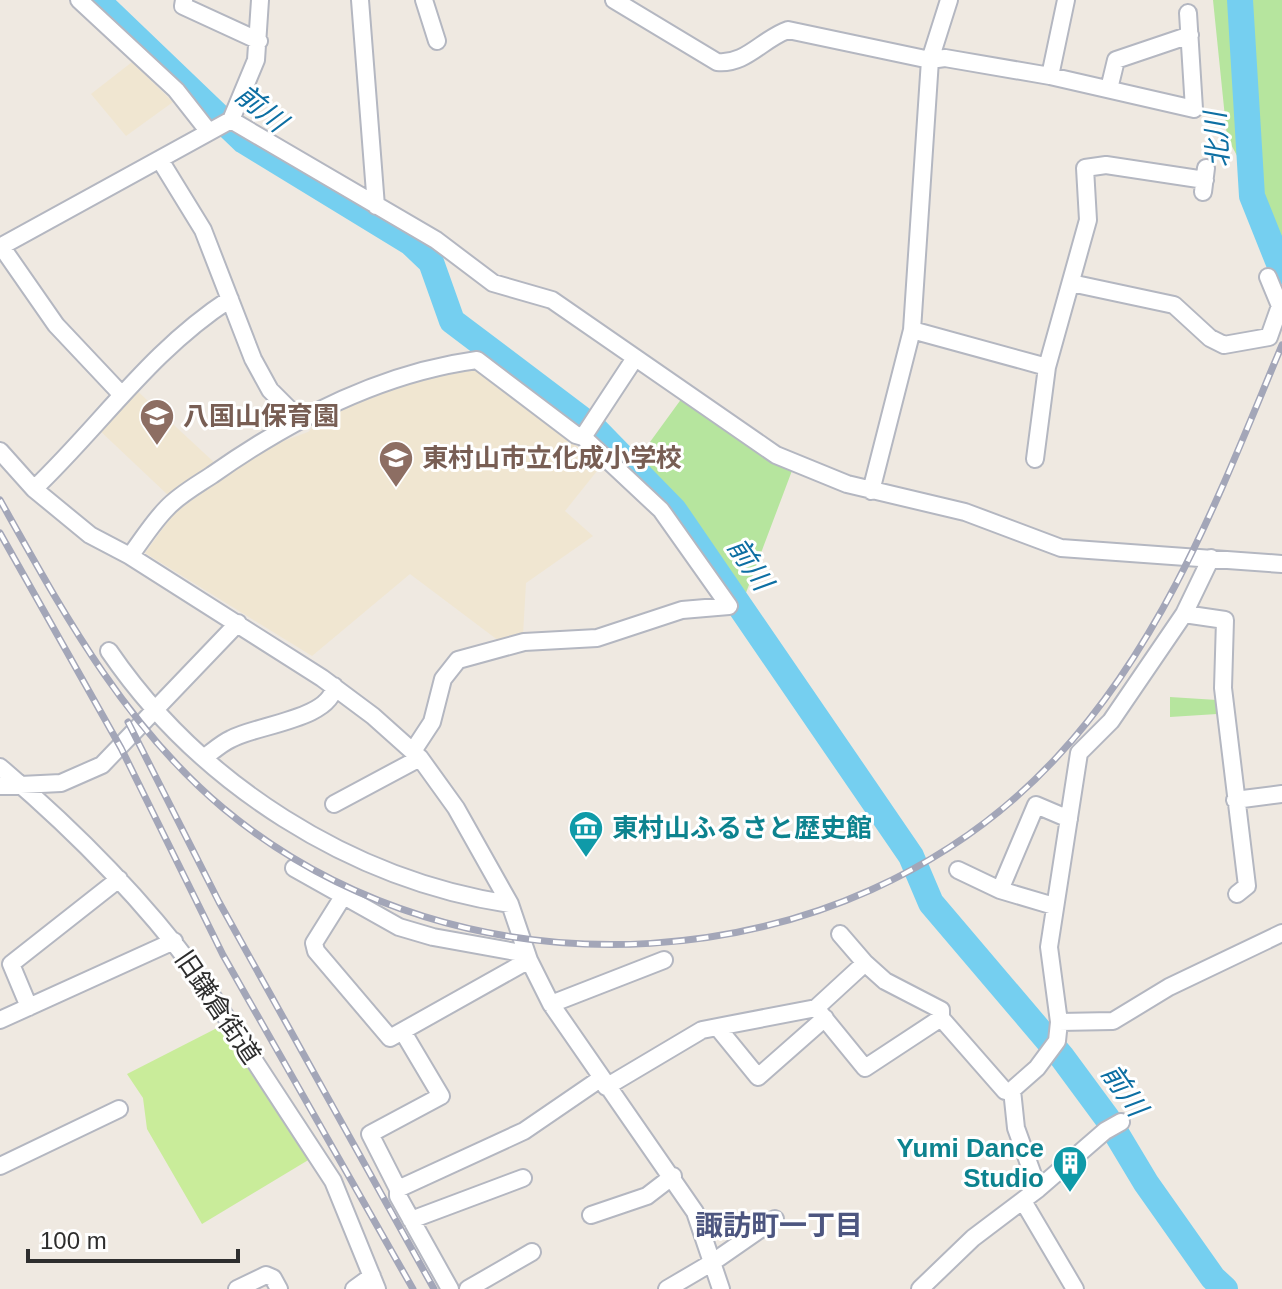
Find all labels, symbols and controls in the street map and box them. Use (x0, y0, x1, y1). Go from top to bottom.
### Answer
water label: 前川 (229, 78, 295, 140)
water label: 北川 (1199, 108, 1234, 169)
school or university icon: 八国山保育園 (138, 397, 176, 447)
place label: 八国山保育園 (183, 401, 339, 431)
school or university icon: 東村山市立化成小学校 (377, 439, 415, 489)
place label: 東村山市立化成小学校 (422, 443, 682, 473)
water label: 前川 (721, 532, 780, 598)
museum icon: 東村山ふるさと歴史館 (567, 809, 605, 859)
place label: 東村山ふるさと歴史館 (612, 813, 872, 843)
street label: 旧鎌倉街道 (169, 945, 267, 1069)
water label: 前川 (1095, 1058, 1154, 1124)
place label: Yumi Dance Studio (897, 1133, 1044, 1193)
building icon: Yumi Dance Studio (1051, 1144, 1089, 1194)
district label: 諏訪町一丁目 (695, 1210, 863, 1241)
scale bar (28, 1213, 238, 1263)
text: 100 m (40, 1227, 107, 1254)

